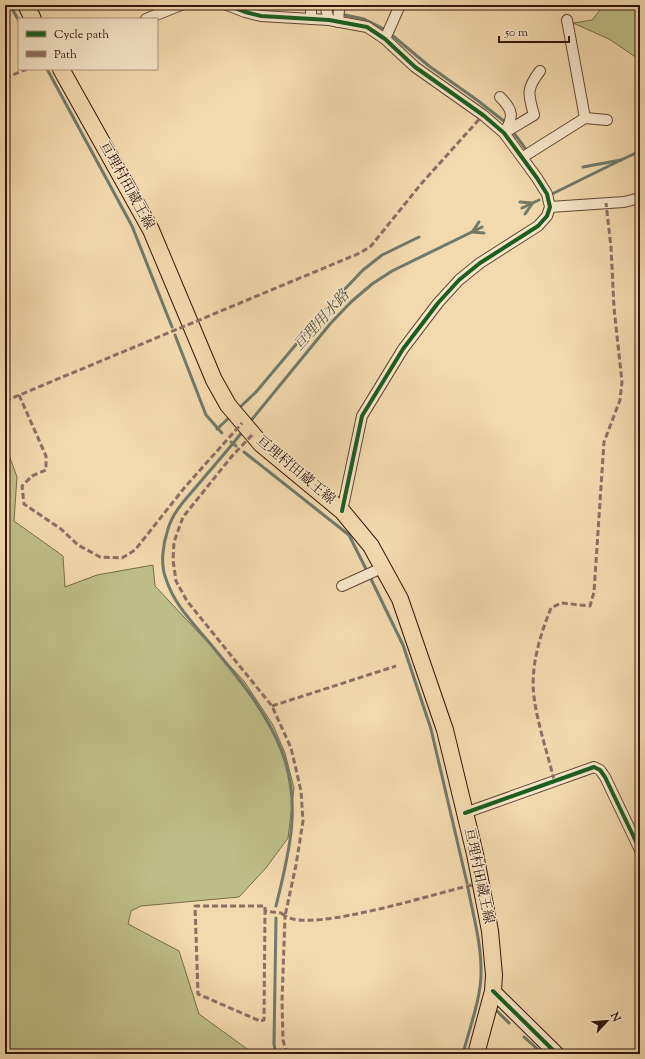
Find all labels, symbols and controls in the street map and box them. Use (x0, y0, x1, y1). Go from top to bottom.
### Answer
legend (18, 18, 158, 70)
scale bar (499, 18, 569, 44)
text: 50 m (504, 24, 528, 42)
text: Cycle path (54, 26, 109, 44)
text: Path (54, 46, 77, 64)
street label: 亘理村田蔵王線 (93, 138, 159, 234)
water label: 亘理用水路 (289, 285, 356, 356)
street label: 亘理村田蔵王線 (251, 432, 339, 510)
street label: 亘理村田蔵王線 (458, 826, 498, 926)
north arrow (587, 1001, 627, 1041)
text: N (606, 1009, 624, 1025)

